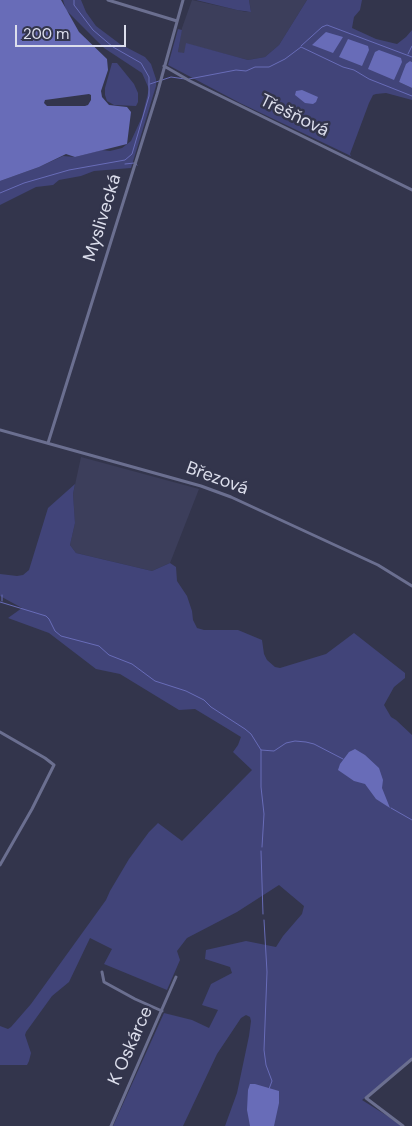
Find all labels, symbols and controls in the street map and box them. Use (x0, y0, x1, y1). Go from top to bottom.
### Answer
scale bar (18, 15, 129, 47)
text: 200 m (23, 24, 69, 44)
street label: Třešňová (256, 90, 332, 142)
street label: Myslivecká (79, 172, 127, 264)
street label: Březová (183, 458, 251, 500)
street label: K Oskárce (104, 1003, 158, 1089)

